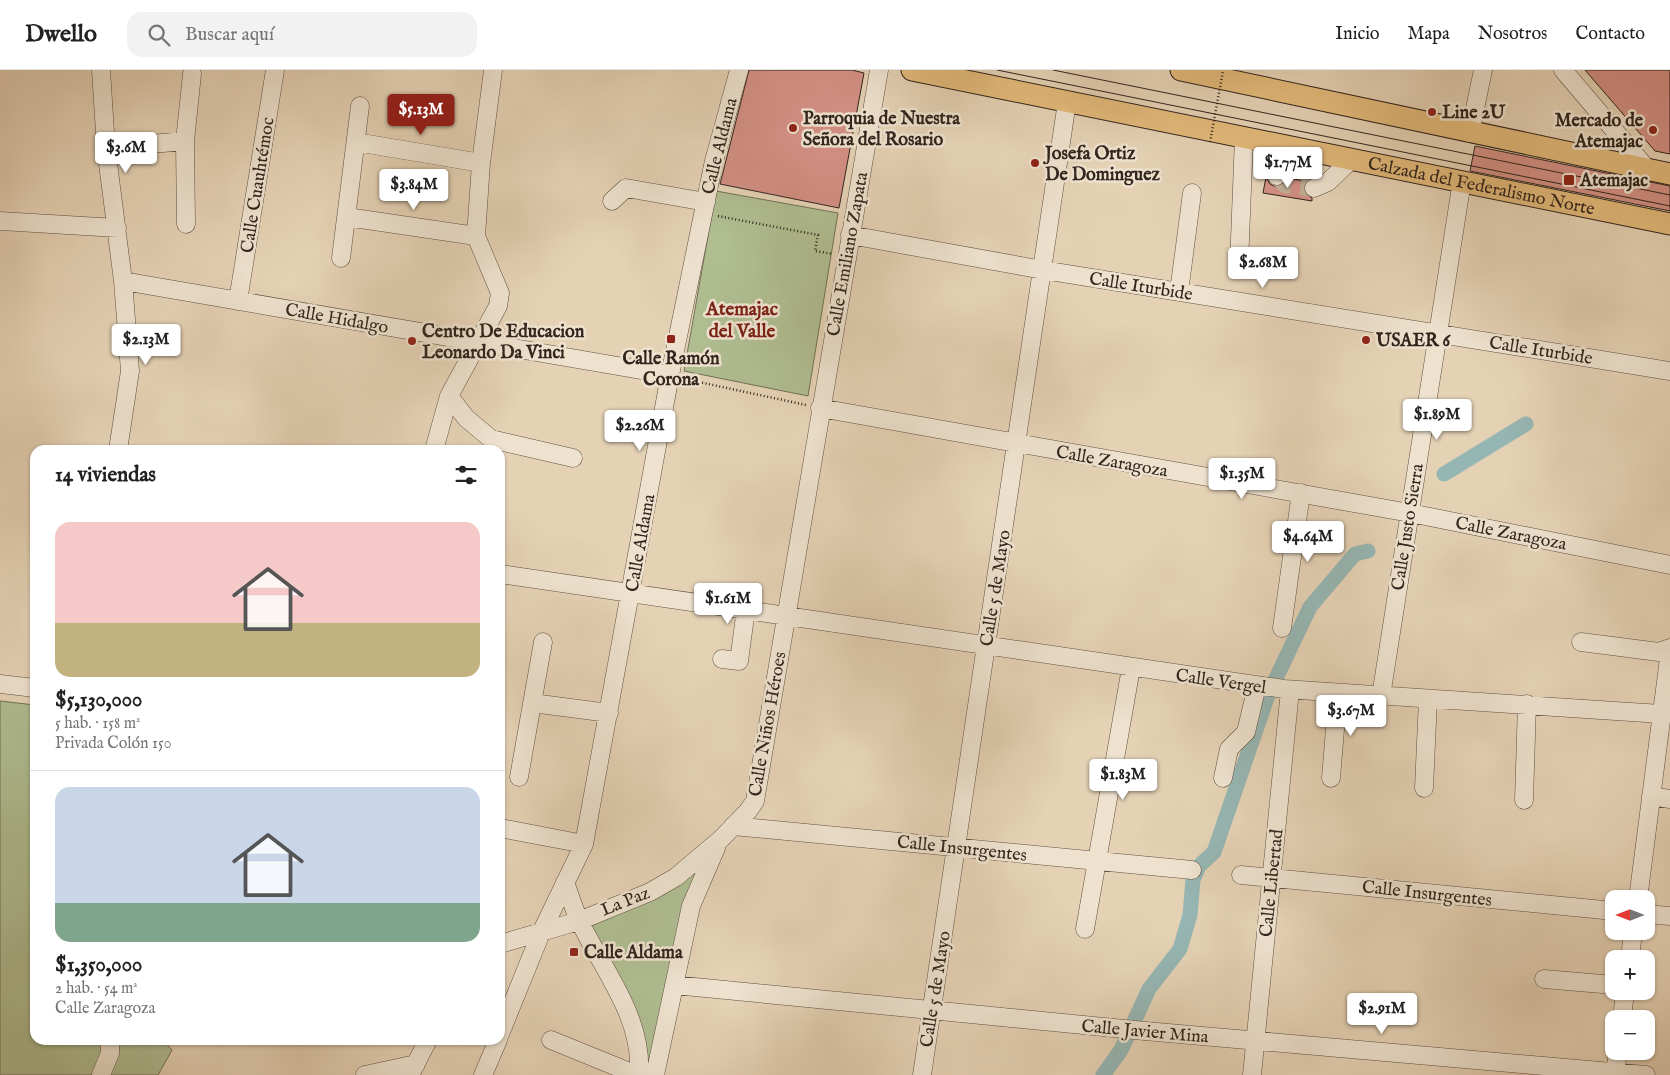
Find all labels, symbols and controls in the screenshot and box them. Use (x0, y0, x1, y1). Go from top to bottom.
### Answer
search box (127, 12, 477, 57)
text: Dwello (25, 19, 97, 50)
icon: search (145, 21, 173, 49)
text: Buscar aquí (185, 23, 274, 47)
text: Inicio (1335, 23, 1380, 46)
text: Mapa (1408, 23, 1450, 46)
text: Nosotros (1478, 23, 1547, 46)
text: Contacto (1575, 23, 1645, 46)
pin: $5.13M (380, 93, 462, 136)
street label: Calle Aldama (697, 95, 744, 197)
text: $5.13M (398, 100, 444, 120)
place label: Line 2U (1442, 102, 1506, 125)
marker: Line 2U (1426, 106, 1438, 118)
place label: Parroquia de Nuestra Señora del Rosario (803, 108, 961, 152)
place label: Mercado de Atemajac (1555, 110, 1644, 154)
street label: Calle Cuauhtémoc (236, 115, 281, 255)
marker: Parroquia de Nuestra Señora del Rosario (787, 122, 799, 134)
marker: Mercado de Atemajac (1647, 124, 1659, 136)
pin: $3.6M (91, 132, 161, 174)
text: $3.6M (106, 138, 146, 158)
place label: Josefa Ortiz De Dominguez (1043, 143, 1160, 187)
pin: $1.77M (1247, 146, 1329, 189)
text: $1.77M (1264, 153, 1312, 173)
street label: Calzada del Federalismo Norte (1366, 153, 1597, 221)
marker: Josefa Ortiz De Dominguez (1029, 157, 1041, 169)
pin: $3.84M (373, 168, 455, 211)
street label: Calle Emiliano Zapata (823, 170, 874, 338)
place label: Atemajac (1579, 170, 1648, 193)
marker: Atemajac (1562, 173, 1576, 187)
text: $3.84M (390, 175, 438, 195)
pin: $2.68M (1222, 246, 1304, 289)
text: $2.68M (1239, 253, 1287, 273)
street label: Calle Iturbide (1087, 268, 1194, 307)
district label: Atemajac del Valle (705, 298, 778, 344)
street label: Calle Hidalgo (283, 299, 390, 340)
place label: Centro De Educacion Leonardo Da Vinci (422, 321, 585, 365)
pin: $2.13M (105, 324, 187, 366)
text: $2.13M (123, 330, 169, 350)
place label: USAER 6 (1375, 330, 1452, 353)
street label: Calle Iturbide (1487, 332, 1594, 371)
marker: Calle Ramón Corona (665, 333, 677, 345)
marker: USAER 6 (1360, 334, 1372, 346)
marker: Centro De Educacion Leonardo Da Vinci (406, 335, 418, 347)
place label: Calle Ramón Corona (622, 348, 720, 392)
pin: $1.89M (1396, 398, 1478, 441)
text: $1.89M (1414, 405, 1460, 425)
pin: $2.26M (599, 410, 681, 452)
text: $2.26M (615, 416, 665, 436)
street label: Calle Zaragoza (1054, 441, 1170, 484)
pin: $1.35M (1201, 458, 1283, 500)
icon: filters (452, 461, 480, 489)
text: 14 viviendas (55, 462, 156, 489)
street label: Calle Justo Sierra (1387, 462, 1430, 592)
text: $1.35M (1219, 464, 1265, 484)
street label: Calle Aldama (622, 492, 661, 594)
street label: Calle Zaragoza (1453, 512, 1569, 557)
pin: $4.64M (1267, 520, 1349, 563)
text: $4.64M (1283, 527, 1333, 547)
street label: Calle 5 de Mayo (976, 528, 1017, 648)
icon: home (223, 554, 313, 644)
pin: $1.61M (687, 582, 769, 625)
text: $1.61M (705, 589, 751, 609)
street label: Calle Niños Héroes (744, 650, 793, 799)
street label: Calle Vergel (1174, 665, 1268, 700)
text: $5,130,000 (55, 687, 142, 714)
pin: $3.67M (1310, 694, 1392, 737)
text: $3.67M (1327, 701, 1375, 721)
text: 5 hab. · 158 m² (55, 714, 141, 734)
text: Privada Colón 150 (55, 734, 172, 754)
pin: $1.83M (1082, 758, 1164, 801)
text: $1.83M (1100, 765, 1146, 785)
icon: home (223, 820, 313, 910)
street label: Calle Libertad (1255, 828, 1290, 938)
street label: Calle Insurgentes (896, 831, 1028, 868)
street label: Calle Insurgentes (1361, 876, 1493, 913)
street label: La Paz (598, 882, 653, 923)
north arrow (1605, 890, 1655, 940)
map controls (1605, 890, 1655, 1060)
street label: Calle 5 de Mayo (916, 929, 957, 1049)
place label: Calle Aldama (584, 942, 684, 965)
marker: Calle Aldama (568, 946, 580, 958)
button: + (1605, 950, 1655, 1000)
text: $1,350,000 (55, 952, 142, 979)
text: 2 hab. · 54 m² (55, 979, 138, 999)
pin: $2.91M (1341, 992, 1423, 1035)
text: Calle Zaragoza (55, 999, 155, 1019)
text: $2.91M (1358, 999, 1406, 1019)
button: − (1605, 1010, 1655, 1060)
street label: Calle Javier Mina (1080, 1015, 1210, 1050)

